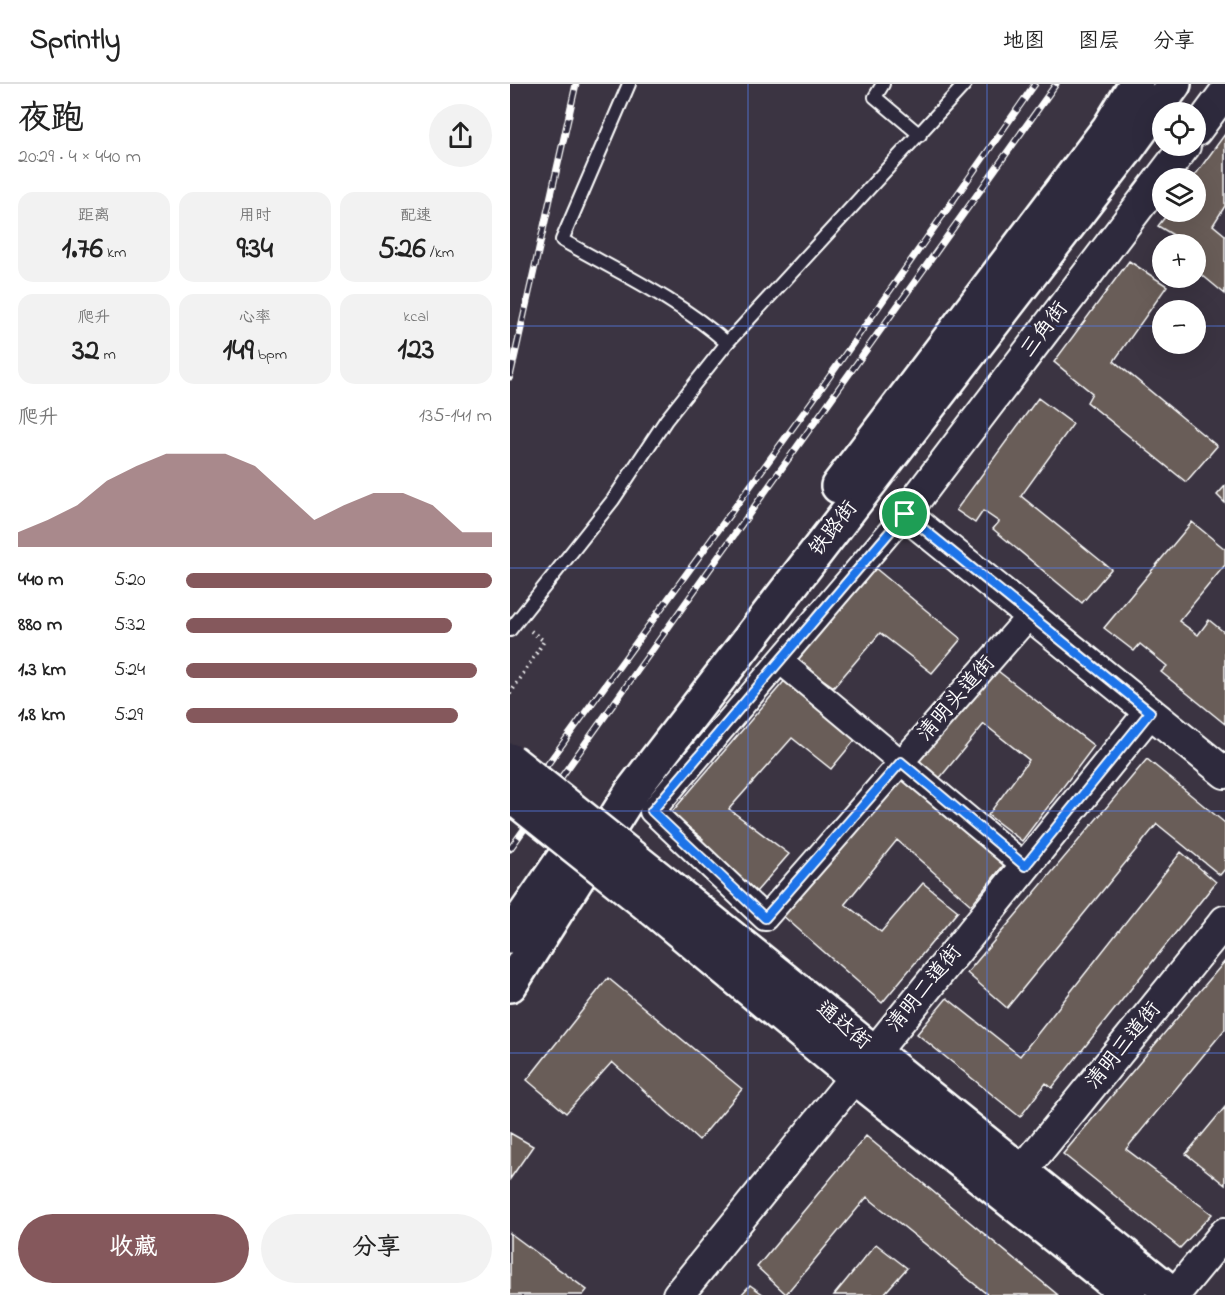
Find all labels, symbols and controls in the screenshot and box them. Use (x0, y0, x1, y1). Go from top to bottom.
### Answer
text: Sprintly (30, 21, 120, 62)
text: 地图 (1003, 27, 1045, 57)
text: 图层 (1078, 27, 1120, 57)
text: 分享 (1153, 27, 1195, 57)
text: 夜跑 (18, 96, 84, 144)
map controls (1152, 102, 1206, 354)
button: locate (1152, 102, 1206, 156)
button: share (429, 104, 492, 167)
text: 20:29 · 4 × 440 m (18, 143, 141, 172)
button: layers (1152, 168, 1206, 222)
text: 距离 (78, 204, 110, 228)
text: 用时 (239, 204, 271, 228)
text: 配速 (400, 204, 432, 228)
text: 1.76 (62, 228, 103, 272)
text: 9:34 (237, 228, 273, 272)
text: 5:26 (378, 228, 426, 272)
button: + (1152, 234, 1206, 288)
text: km (103, 241, 126, 265)
text: /km (426, 241, 454, 265)
street label: 三角街 (1014, 296, 1076, 364)
button: − (1152, 300, 1206, 354)
text: kcal (403, 305, 429, 329)
text: 爬升 (78, 306, 110, 330)
text: 心率 (239, 306, 271, 330)
text: 123 (398, 329, 434, 373)
text: 32 (72, 330, 99, 374)
text: 149 (223, 330, 254, 374)
text: m (99, 343, 116, 367)
text: bpm (254, 343, 287, 367)
text: 135–141 m (419, 402, 492, 431)
text: 爬升 (18, 404, 58, 433)
pin (879, 488, 930, 539)
street label: 铁路街 (803, 495, 865, 563)
icon: arrive (888, 497, 921, 530)
text: 440 m (18, 566, 64, 595)
text: 5:20 (114, 566, 146, 595)
text: 880 m (18, 611, 62, 640)
text: 5:32 (114, 611, 145, 640)
street label: 清明头道街 (911, 650, 1003, 748)
text: 1.3 km (18, 656, 66, 685)
text: 5:24 (114, 656, 145, 685)
text: 1.8 km (18, 701, 65, 730)
text: 5:29 (114, 701, 143, 730)
street label: 清明二道街 (880, 939, 970, 1039)
street label: 通达街 (809, 995, 877, 1057)
street label: 清明三道街 (1079, 996, 1169, 1096)
button: 收藏 (18, 1214, 249, 1283)
button: 分享 (261, 1214, 492, 1283)

